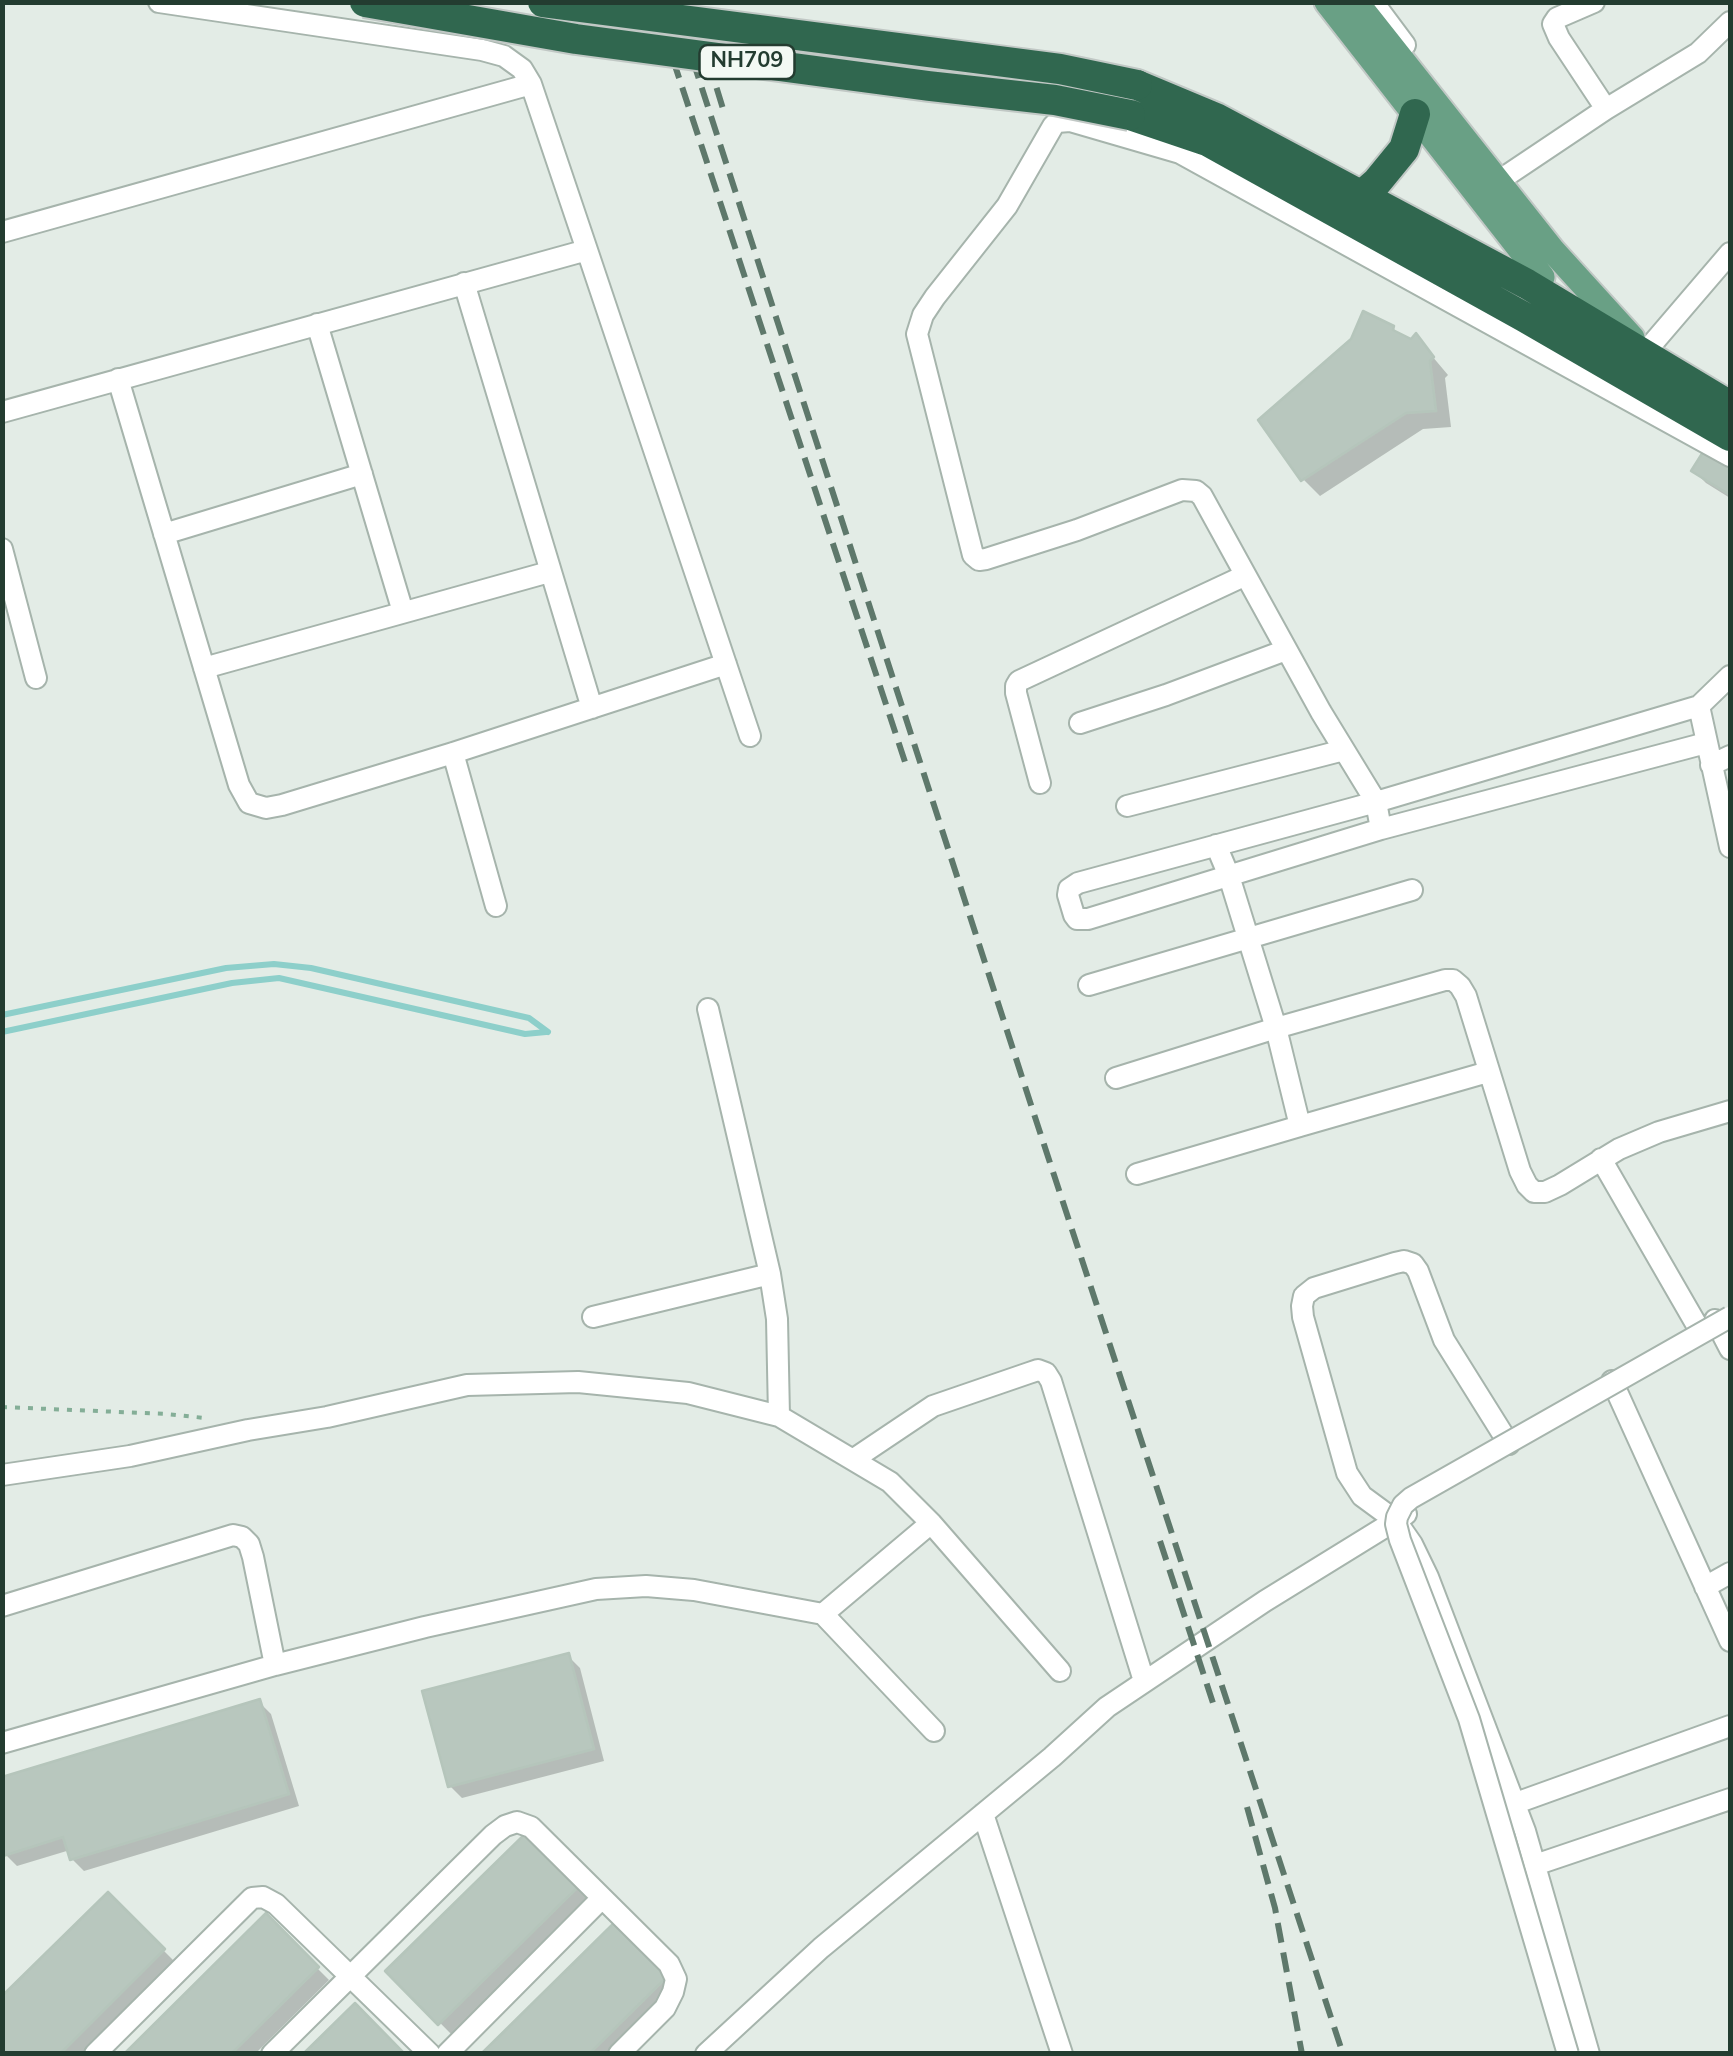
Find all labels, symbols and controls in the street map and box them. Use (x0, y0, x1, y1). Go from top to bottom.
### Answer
road number: NH709 (700, 45, 794, 79)

